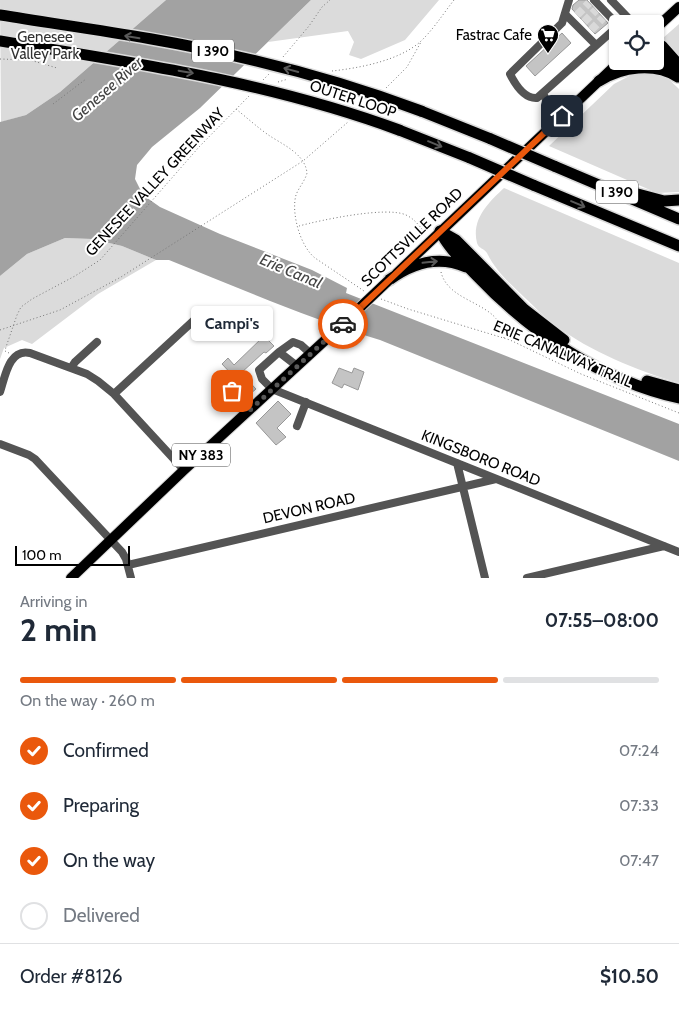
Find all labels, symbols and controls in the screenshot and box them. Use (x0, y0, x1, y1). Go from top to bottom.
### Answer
map controls (609, 15, 664, 70)
button: locate (609, 15, 664, 70)
supermarket icon: Fastrac Cafe (536, 23, 560, 54)
place label: Fastrac Cafe (456, 26, 532, 44)
park label: Genesee Valley Park (11, 28, 79, 63)
one-way arrow (125, 32, 141, 42)
road number: I 390 (192, 40, 234, 62)
water label: Genesee River (67, 52, 147, 125)
one-way arrow (284, 65, 300, 74)
one-way arrow (178, 67, 194, 77)
street label: OUTER LOOP (307, 77, 399, 122)
pin (541, 95, 583, 137)
icon: home (548, 102, 576, 130)
street label: GENESEE VALLEY GREENWAY (82, 104, 229, 260)
one-way arrow (427, 140, 442, 149)
road number: I 390 (596, 180, 638, 203)
street label: SCOTTSVILLE ROAD (358, 184, 467, 290)
one-way arrow (570, 199, 585, 209)
water label: Erie Canal (257, 249, 325, 293)
one-way arrow (422, 257, 438, 267)
courier (318, 299, 368, 349)
callout: Campi's (191, 306, 273, 341)
icon: car (329, 310, 357, 338)
text: Campi's (205, 314, 259, 333)
street label: ERIE CANALWAY TRAIL (491, 317, 636, 392)
pin (211, 370, 253, 412)
icon: bag (218, 377, 246, 405)
street label: KINGSBORO ROAD (419, 426, 543, 490)
road number: NY 383 (172, 444, 230, 466)
street label: DEVON ROAD (261, 489, 357, 527)
scale bar (15, 543, 130, 566)
text: 100 m (22, 546, 62, 564)
text: Arriving in (20, 592, 87, 611)
text: 07:55–08:00 (545, 609, 659, 632)
text: 2 min (20, 610, 97, 649)
text: On the way · 260 m (20, 691, 155, 710)
icon: check (20, 737, 48, 765)
text: Confirmed (63, 739, 149, 762)
text: 07:24 (619, 741, 659, 760)
icon: check (20, 792, 48, 820)
text: Preparing (63, 794, 139, 817)
text: 07:33 (619, 796, 659, 815)
icon: check (20, 847, 48, 875)
text: On the way (63, 849, 155, 872)
text: 07:47 (619, 851, 659, 870)
text: Delivered (63, 904, 140, 927)
text: Order #8126 (20, 965, 123, 988)
text: $10.50 (600, 965, 659, 988)

